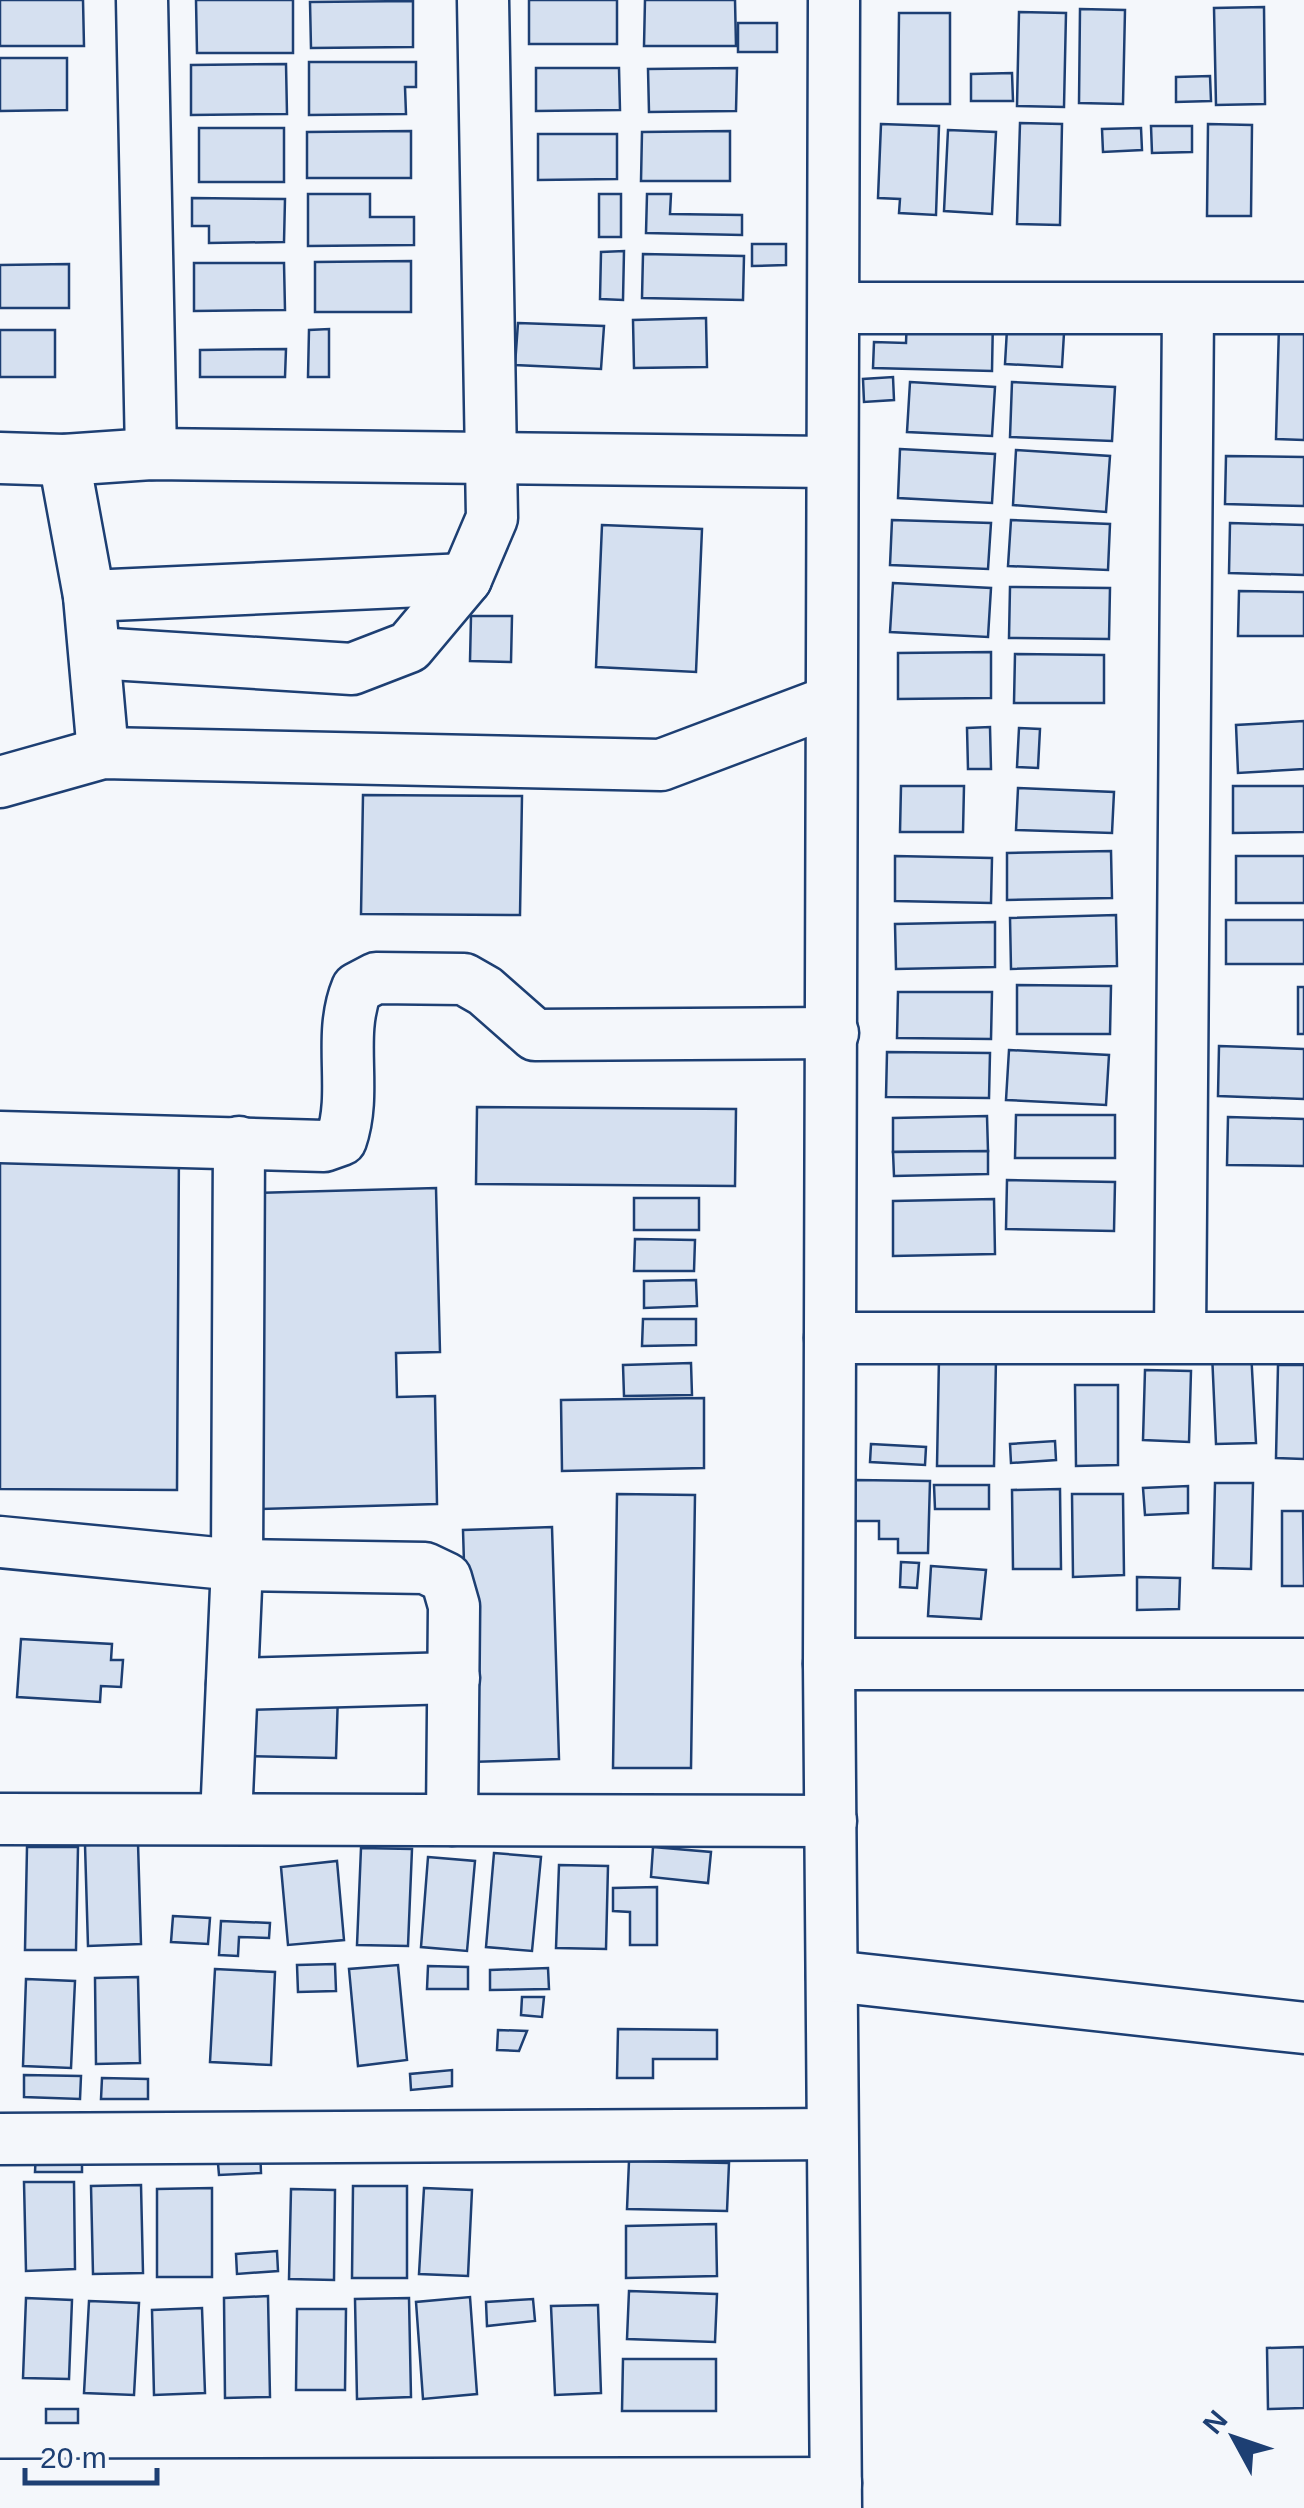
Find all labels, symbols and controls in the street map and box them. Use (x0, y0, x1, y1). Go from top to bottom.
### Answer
north arrow (1184, 2388, 1284, 2488)
text: N (1197, 2405, 1234, 2440)
scale bar (25, 2423, 158, 2485)
text: 20 m (40, 2441, 107, 2474)

